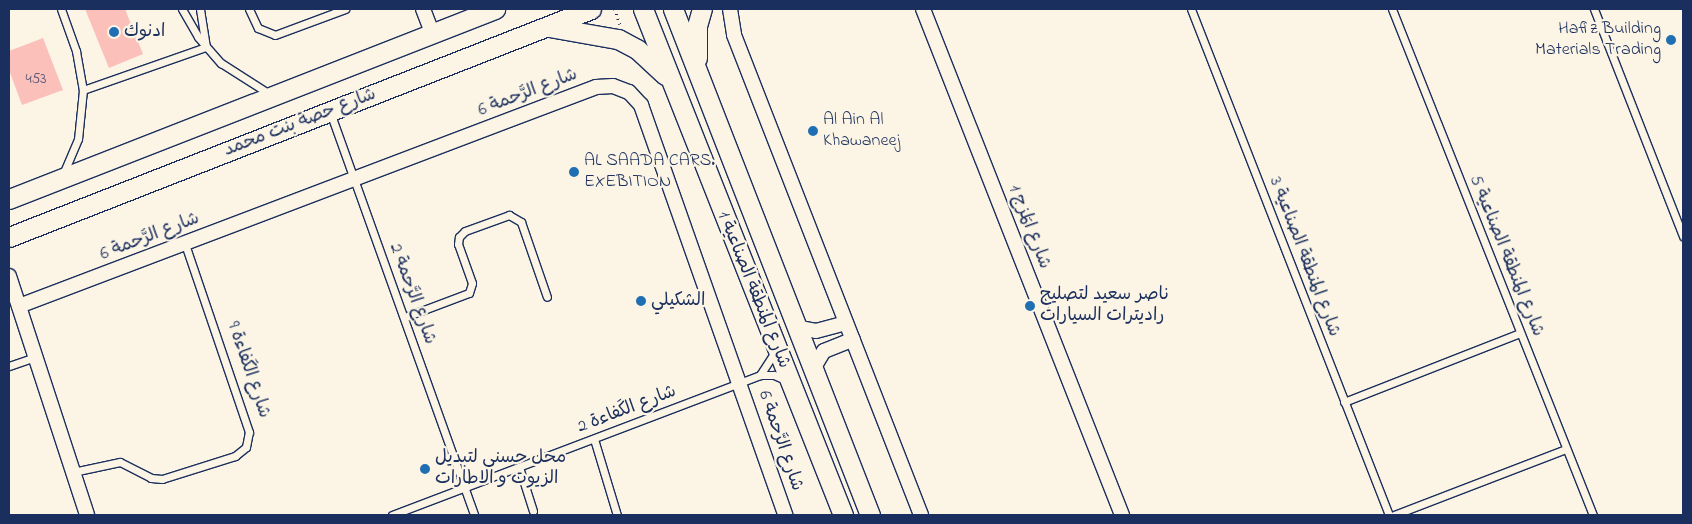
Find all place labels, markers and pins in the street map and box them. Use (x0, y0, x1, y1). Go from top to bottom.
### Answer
place label: Hafiz Building Materials Trading (1535, 19, 1661, 62)
place label: ادنوك (124, 21, 166, 43)
marker: ادنوك (108, 26, 120, 38)
marker: Hafiz Building Materials Trading (1665, 34, 1677, 46)
place label: Al Ain Al Khawaneej (823, 110, 900, 152)
marker: Al Ain Al Khawaneej (807, 125, 819, 137)
place label: AL SAADA CARS. EXEBITION (584, 151, 715, 193)
marker: AL SAADA CARS. EXEBITION (568, 166, 580, 178)
place label: ناصر سعيد لتصليح راديترات السيارات (1040, 285, 1170, 328)
place label: الشكيلي (651, 290, 705, 312)
marker: الشكيلي (635, 295, 647, 307)
marker: ناصر سعيد لتصليح راديترات السيارات (1024, 300, 1036, 312)
place label: محل حسنى لتبديل الزيوت و الاطارات (435, 448, 566, 490)
marker: محل حسنى لتبديل الزيوت و الاطارات (419, 463, 431, 475)

